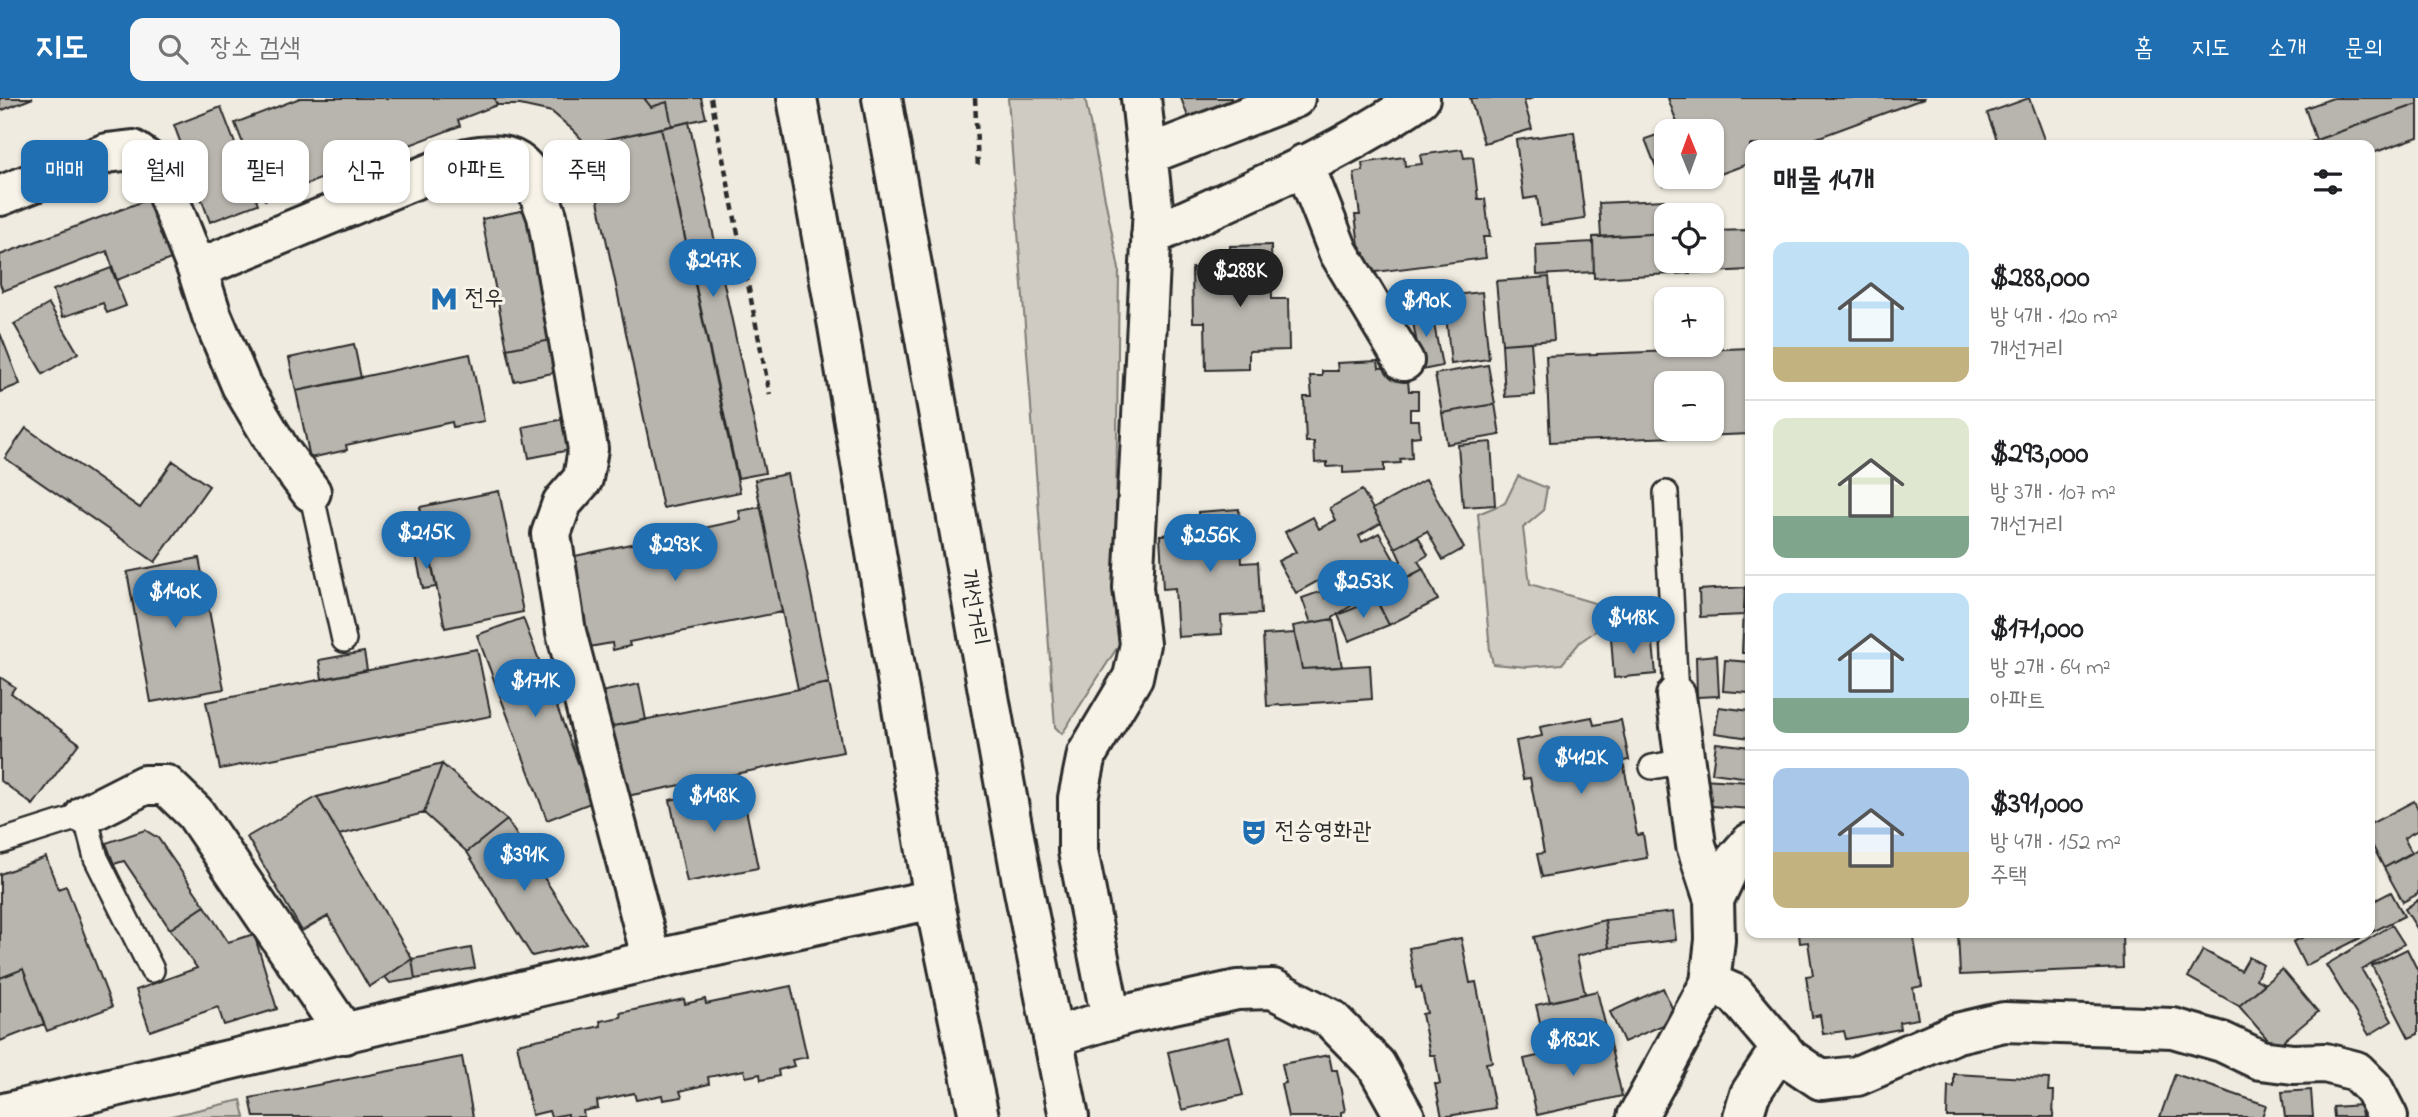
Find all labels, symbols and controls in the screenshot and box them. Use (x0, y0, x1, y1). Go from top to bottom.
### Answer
search box (130, 18, 620, 81)
text: 지도 (35, 25, 88, 73)
icon: search (154, 30, 192, 68)
text: 장소 검색 (210, 30, 300, 68)
text: 홈 (2134, 32, 2153, 67)
text: 지도 (2191, 32, 2230, 67)
text: 소개 (2268, 32, 2306, 67)
text: 문의 (2344, 32, 2383, 67)
north arrow (1654, 119, 1724, 189)
map controls (1654, 119, 1724, 441)
chip: 매매 (21, 140, 108, 203)
chip: 월세 (122, 140, 208, 203)
chip: 필터 (222, 140, 309, 203)
chip: 신규 (323, 140, 410, 203)
chip: 아파트 (424, 140, 529, 203)
chip: 주택 (543, 140, 630, 203)
text: 매물 14개 (1773, 160, 1875, 204)
icon: filters (2309, 163, 2347, 201)
button: locate (1654, 203, 1724, 273)
pin: $247K (664, 240, 762, 299)
text: $247K (685, 245, 741, 278)
pin: $288K (1191, 250, 1289, 309)
text: $288K (1213, 255, 1267, 288)
text: $288,000 (1990, 257, 2090, 301)
icon: home (1829, 270, 1913, 354)
pin: $190K (1377, 280, 1475, 339)
place label: 전우 (465, 282, 504, 317)
metro station icon: 전우 (429, 284, 459, 314)
text: $190K (1401, 285, 1451, 318)
button: + (1654, 287, 1724, 357)
text: 방 4개 · 120 m² (1990, 301, 2118, 334)
text: 개선거리 (1990, 334, 2064, 367)
button: − (1654, 371, 1724, 441)
text: $293,000 (1990, 433, 2089, 477)
icon: home (1829, 446, 1913, 530)
text: 방 3개 · 107 m² (1990, 477, 2116, 510)
text: 개선거리 (1990, 510, 2064, 543)
pin: $215K (377, 512, 475, 571)
pin: $256K (1161, 514, 1259, 574)
text: $215K (398, 517, 454, 550)
text: $256K (1180, 520, 1240, 553)
pin: $293K (626, 524, 724, 583)
text: $293K (649, 529, 701, 562)
pin: $253K (1314, 560, 1412, 620)
text: $253K (1333, 566, 1393, 599)
street label: 개선거리 (949, 567, 997, 649)
pin: $140K (126, 570, 224, 630)
text: $140K (149, 576, 201, 609)
pin: $418K (1584, 596, 1682, 656)
text: $418K (1608, 602, 1658, 635)
text: $171,000 (1990, 608, 2084, 652)
icon: home (1829, 621, 1913, 705)
text: 방 2개 · 64 m² (1990, 652, 2111, 685)
pin: $171K (486, 660, 584, 719)
text: $171K (510, 665, 560, 698)
text: 아파트 (1990, 685, 2046, 718)
pin: $412K (1532, 736, 1630, 796)
text: $412K (1554, 742, 1608, 775)
pin: $148K (665, 774, 763, 834)
text: $148K (689, 780, 739, 813)
text: $391,000 (1990, 783, 2083, 827)
icon: home (1829, 796, 1913, 880)
place label: 전승영화관 (1275, 815, 1372, 850)
theatre icon: 전승영화관 (1239, 817, 1269, 847)
text: 방 4개 · 152 m² (1990, 827, 2121, 860)
pin: $391K (475, 834, 573, 893)
text: $391K (500, 839, 548, 872)
text: 주택 (1990, 860, 2027, 893)
pin: $182K (1524, 1018, 1622, 1078)
text: $182K (1547, 1024, 1599, 1057)

